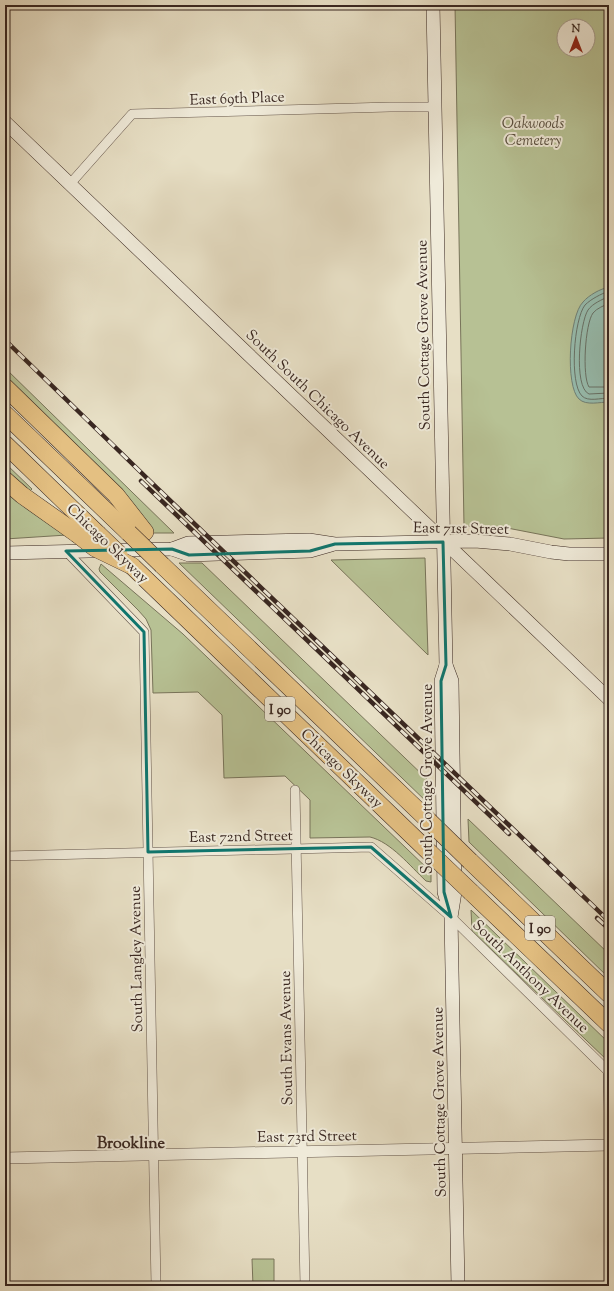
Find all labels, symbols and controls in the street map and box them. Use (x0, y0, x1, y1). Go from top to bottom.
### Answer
north arrow (556, 18, 596, 58)
text: N (571, 21, 581, 37)
street label: East 69th Place (189, 87, 285, 112)
park label: Oakwoods Cemetery (502, 114, 564, 152)
street label: South Cottage Grove Avenue (412, 240, 437, 430)
street label: South South Chicago Avenue (240, 325, 394, 475)
street label: Chicago Skyway (61, 499, 153, 589)
street label: East 71st Street (413, 518, 509, 541)
street label: South Cottage Grove Avenue (418, 684, 439, 874)
road number: I 90 (265, 697, 295, 721)
street label: Chicago Skyway (295, 724, 387, 814)
street label: East 72nd Street (189, 826, 293, 849)
street label: South Langley Avenue (126, 886, 149, 1032)
street label: South Anthony Avenue (467, 916, 593, 1038)
road number: I 90 (525, 916, 555, 940)
street label: South Evans Avenue (276, 970, 299, 1106)
street label: South Cottage Grove Avenue (428, 1007, 453, 1197)
street label: East 73rd Street (257, 1126, 357, 1149)
district label: Brookline (97, 1133, 166, 1156)

